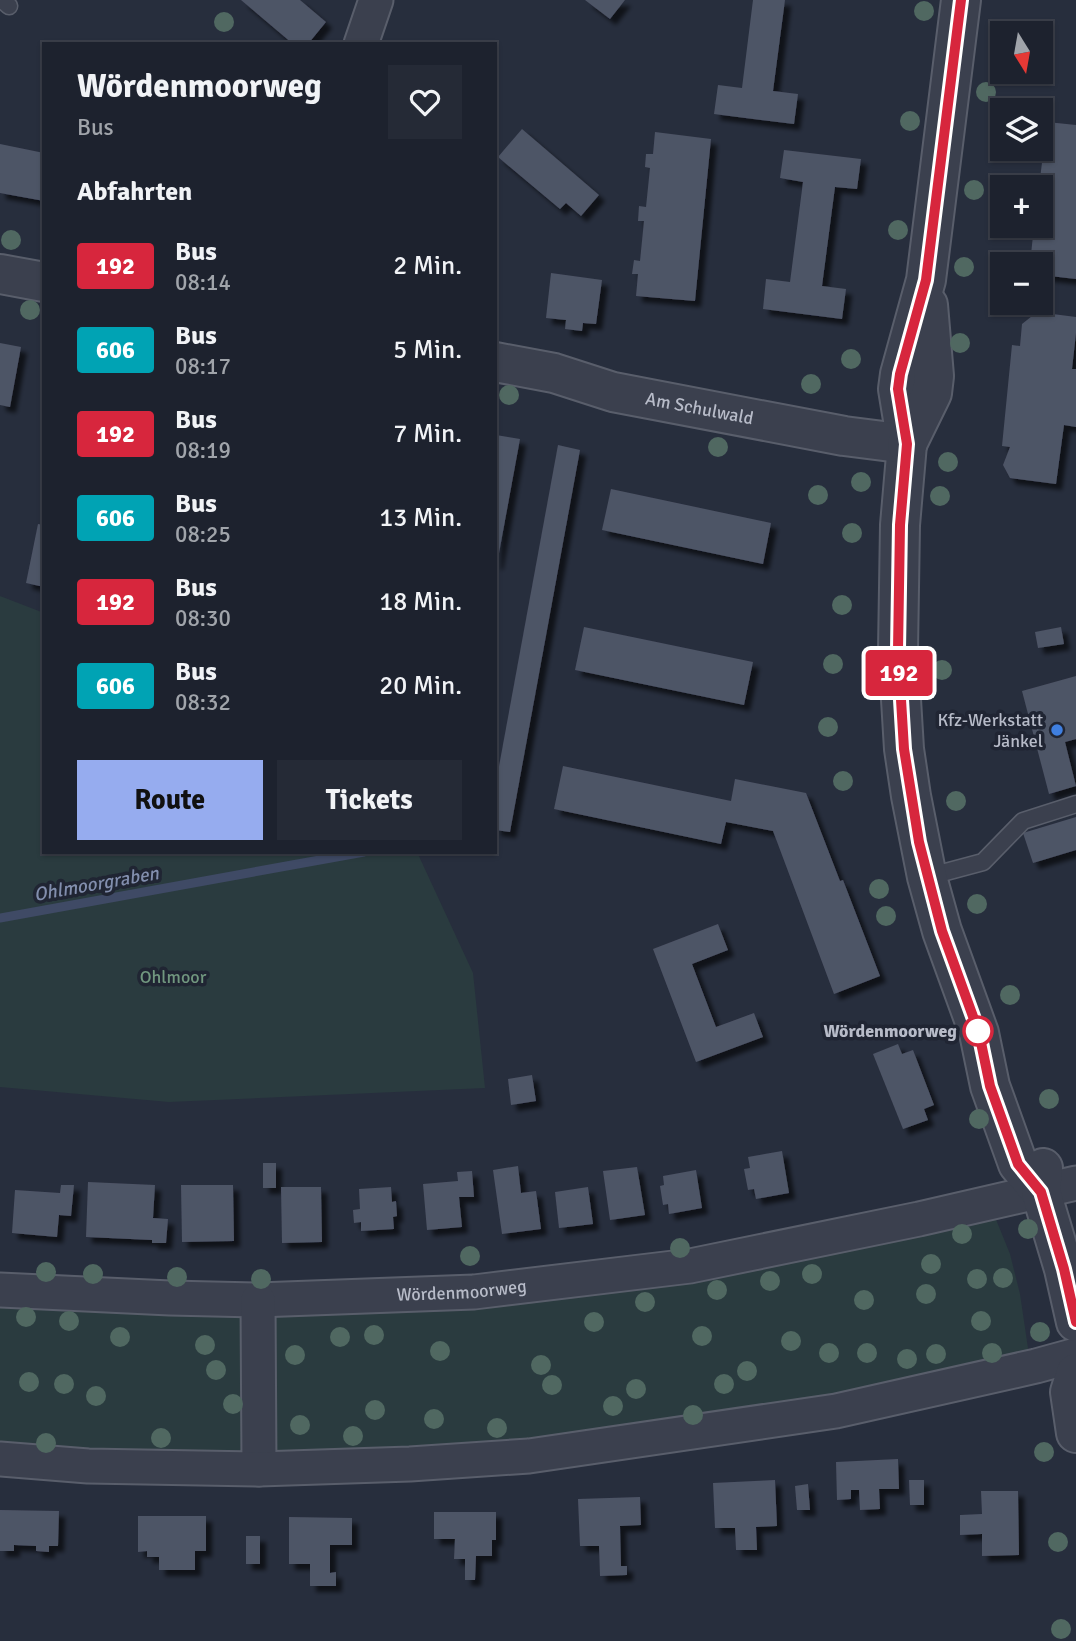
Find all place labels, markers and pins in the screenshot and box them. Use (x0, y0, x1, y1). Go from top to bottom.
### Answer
place label: Kfz-Werkstatt Jänkel (937, 709, 1043, 752)
marker: Kfz-Werkstatt Jänkel (1049, 722, 1065, 738)
marker: Wördenmoorweg (963, 1016, 993, 1046)
place label: Wördenmoorweg (824, 1020, 957, 1042)

